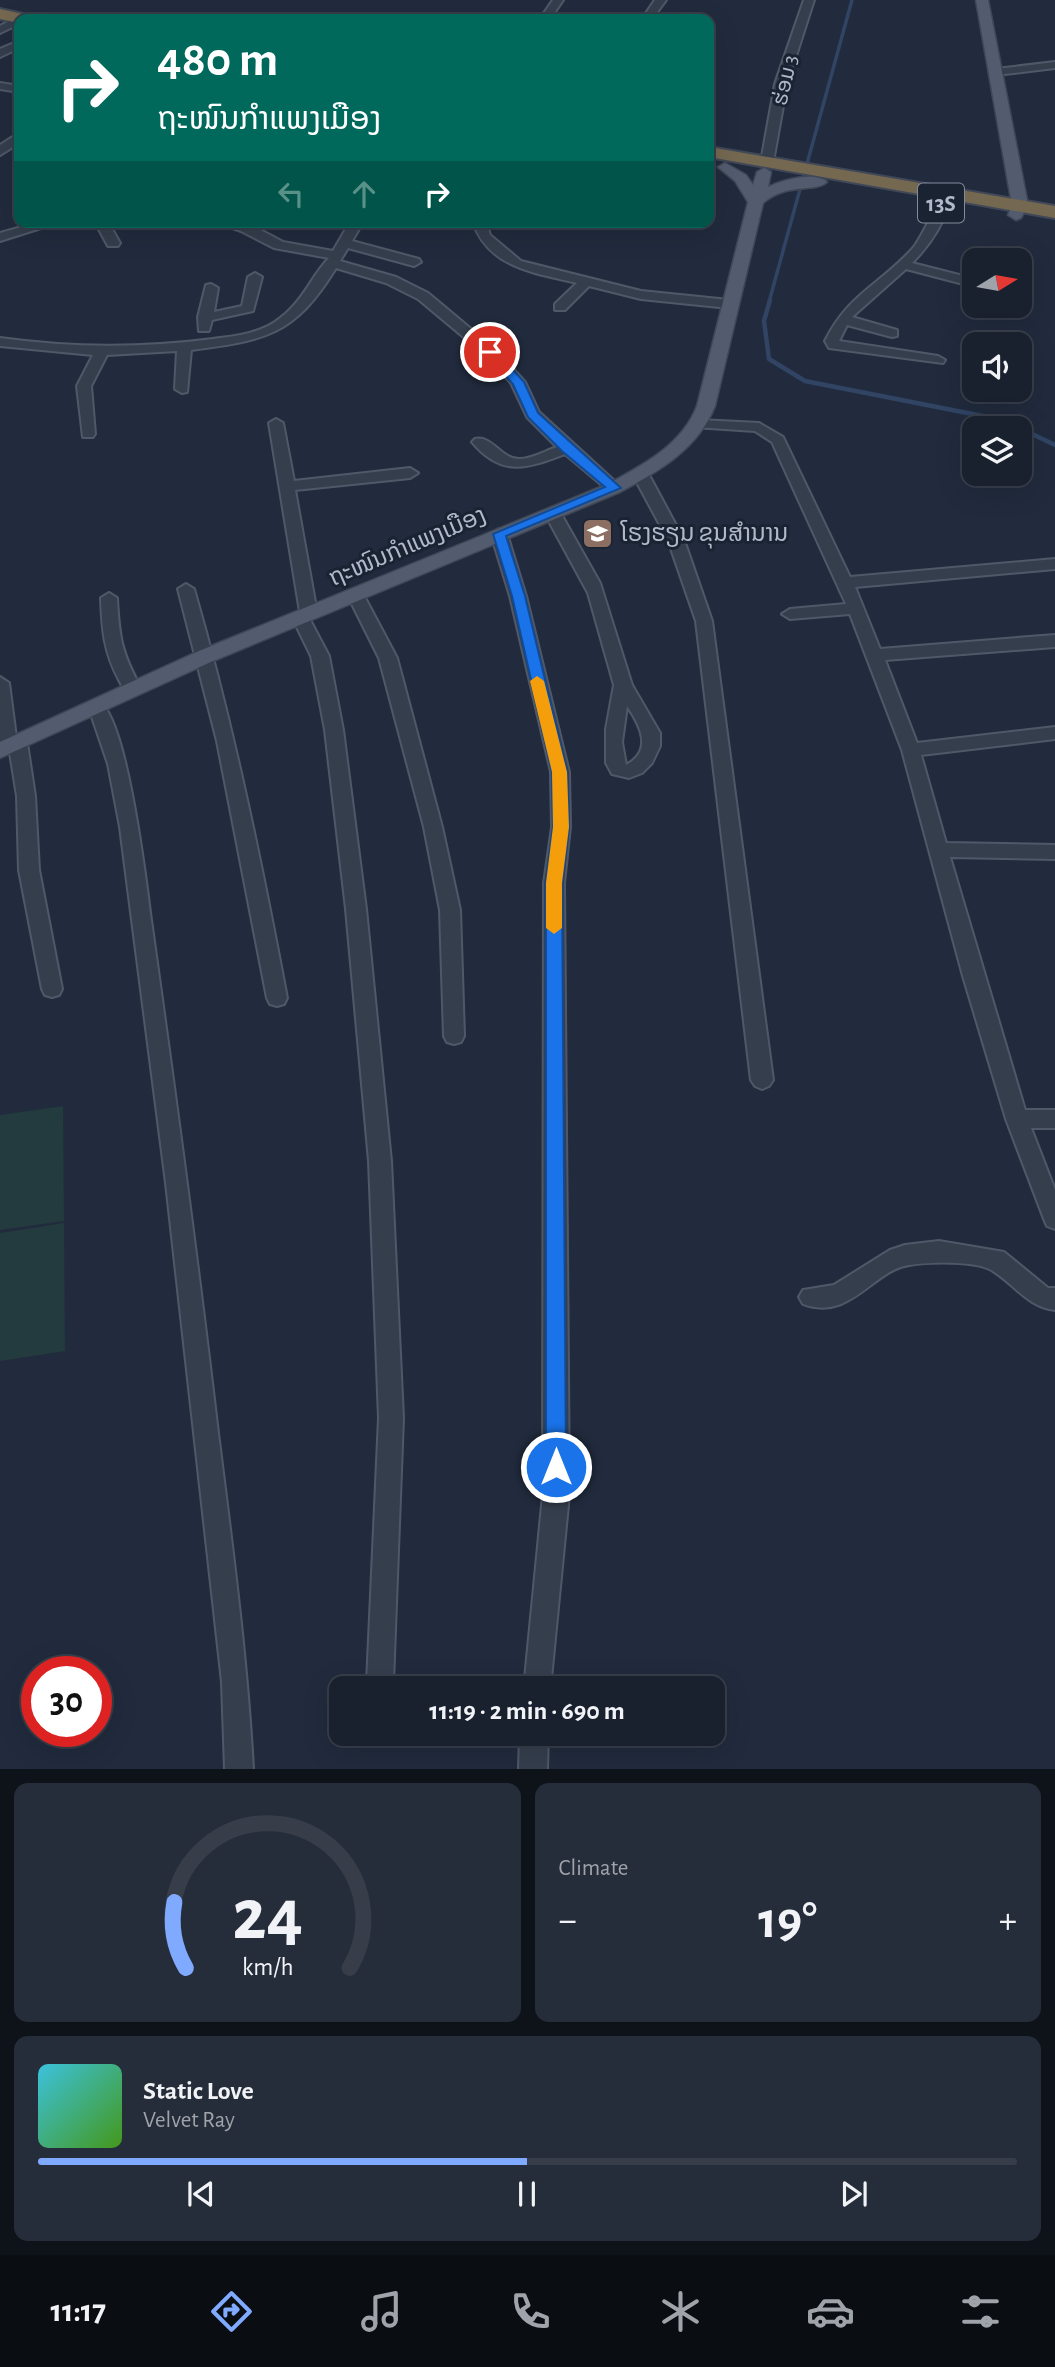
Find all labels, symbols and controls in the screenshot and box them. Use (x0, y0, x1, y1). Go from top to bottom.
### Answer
text: 480 m (157, 36, 278, 85)
icon: right (42, 42, 133, 133)
street label: ຮ່ອມ 3 (769, 53, 801, 107)
text: ຖະໜົນກຳແພງເມືອງ (157, 103, 381, 135)
icon: left (272, 175, 310, 213)
icon: ahead (345, 175, 383, 213)
icon: right (418, 175, 456, 213)
road number: 13S (918, 184, 964, 222)
north arrow (962, 248, 1032, 318)
map controls (962, 248, 1032, 486)
pin (460, 322, 520, 382)
button: sound (962, 332, 1032, 402)
icon: arrive (471, 333, 509, 371)
button: layers (962, 416, 1032, 486)
street label: ຖະໜົນກຳແພງເມືອງ (324, 500, 490, 591)
school or university icon: ໂຮງຮຽນ ຂຸນສຳນານ (581, 516, 615, 550)
place label: ໂຮງຮຽນ ຂຸນສຳນານ (620, 520, 788, 549)
position arrow (519, 1430, 593, 1504)
speed limit sign: 30 (21, 1656, 112, 1747)
text: 11:19 · 2 min · 690 m (429, 1698, 625, 1724)
text: Climate (559, 1857, 628, 1880)
text: 24 (232, 1881, 303, 1954)
text: 19° (758, 1895, 817, 1947)
text: − (559, 1902, 577, 1940)
text: + (999, 1902, 1017, 1940)
text: km/h (241, 1955, 293, 1980)
text: Static Love (143, 2078, 254, 2104)
text: Velvet Ray (143, 2109, 235, 2132)
icon: previous (182, 2175, 220, 2213)
icon: pause (508, 2175, 546, 2213)
icon: next (835, 2175, 873, 2213)
icon: directions (207, 2287, 256, 2336)
icon: music (357, 2287, 406, 2336)
icon: phone (506, 2287, 555, 2336)
icon: climate (656, 2287, 705, 2336)
icon: car (806, 2287, 855, 2336)
icon: filters (956, 2287, 1005, 2336)
text: 11:17 (50, 2295, 106, 2327)

